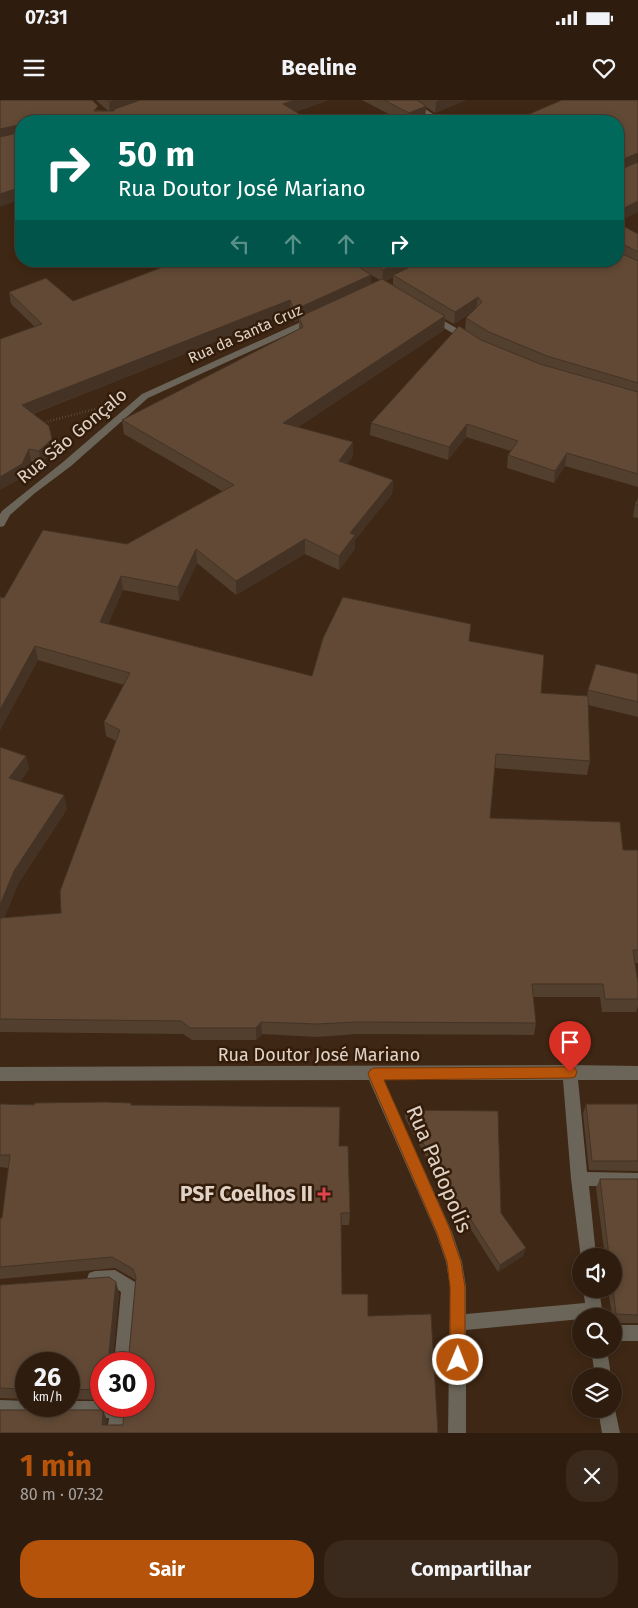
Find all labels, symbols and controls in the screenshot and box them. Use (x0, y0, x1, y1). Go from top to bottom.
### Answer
text: 07:31 (25, 6, 68, 29)
icon: menu (20, 54, 48, 82)
text: Beeline (281, 54, 357, 81)
icon: heart (590, 54, 618, 82)
text: 50 m (118, 133, 195, 175)
icon: right (35, 135, 100, 200)
text: Rua Doutor José Mariano (118, 175, 366, 202)
icon: left (226, 230, 254, 258)
icon: ahead (279, 230, 307, 258)
icon: ahead (332, 230, 360, 258)
icon: right (385, 230, 413, 258)
street label: Rua da Santa Cruz (185, 301, 305, 367)
street label: Rua São Gonçalo (12, 384, 132, 488)
pin (549, 1021, 591, 1072)
icon: arrive (556, 1028, 584, 1056)
street label: Rua Doutor José Mariano (218, 1044, 420, 1066)
street label: Rua Padopolis (400, 1101, 478, 1237)
place label: PSF Coelhos II (180, 1181, 313, 1207)
marker: PSF Coelhos II (317, 1187, 331, 1201)
map controls (572, 1248, 622, 1418)
button: sound (572, 1248, 622, 1298)
button: search (572, 1308, 622, 1358)
position arrow (431, 1333, 483, 1385)
speed limit sign: 30 (90, 1352, 155, 1417)
text: 26 (34, 1363, 61, 1393)
button: layers (572, 1368, 622, 1418)
text: km/h (33, 1390, 62, 1404)
text: 1 min (20, 1448, 92, 1484)
button: close (566, 1450, 618, 1502)
text: 80 m · 07:32 (20, 1485, 103, 1504)
button: Sair (20, 1540, 314, 1598)
button: Compartilhar (324, 1540, 618, 1598)

